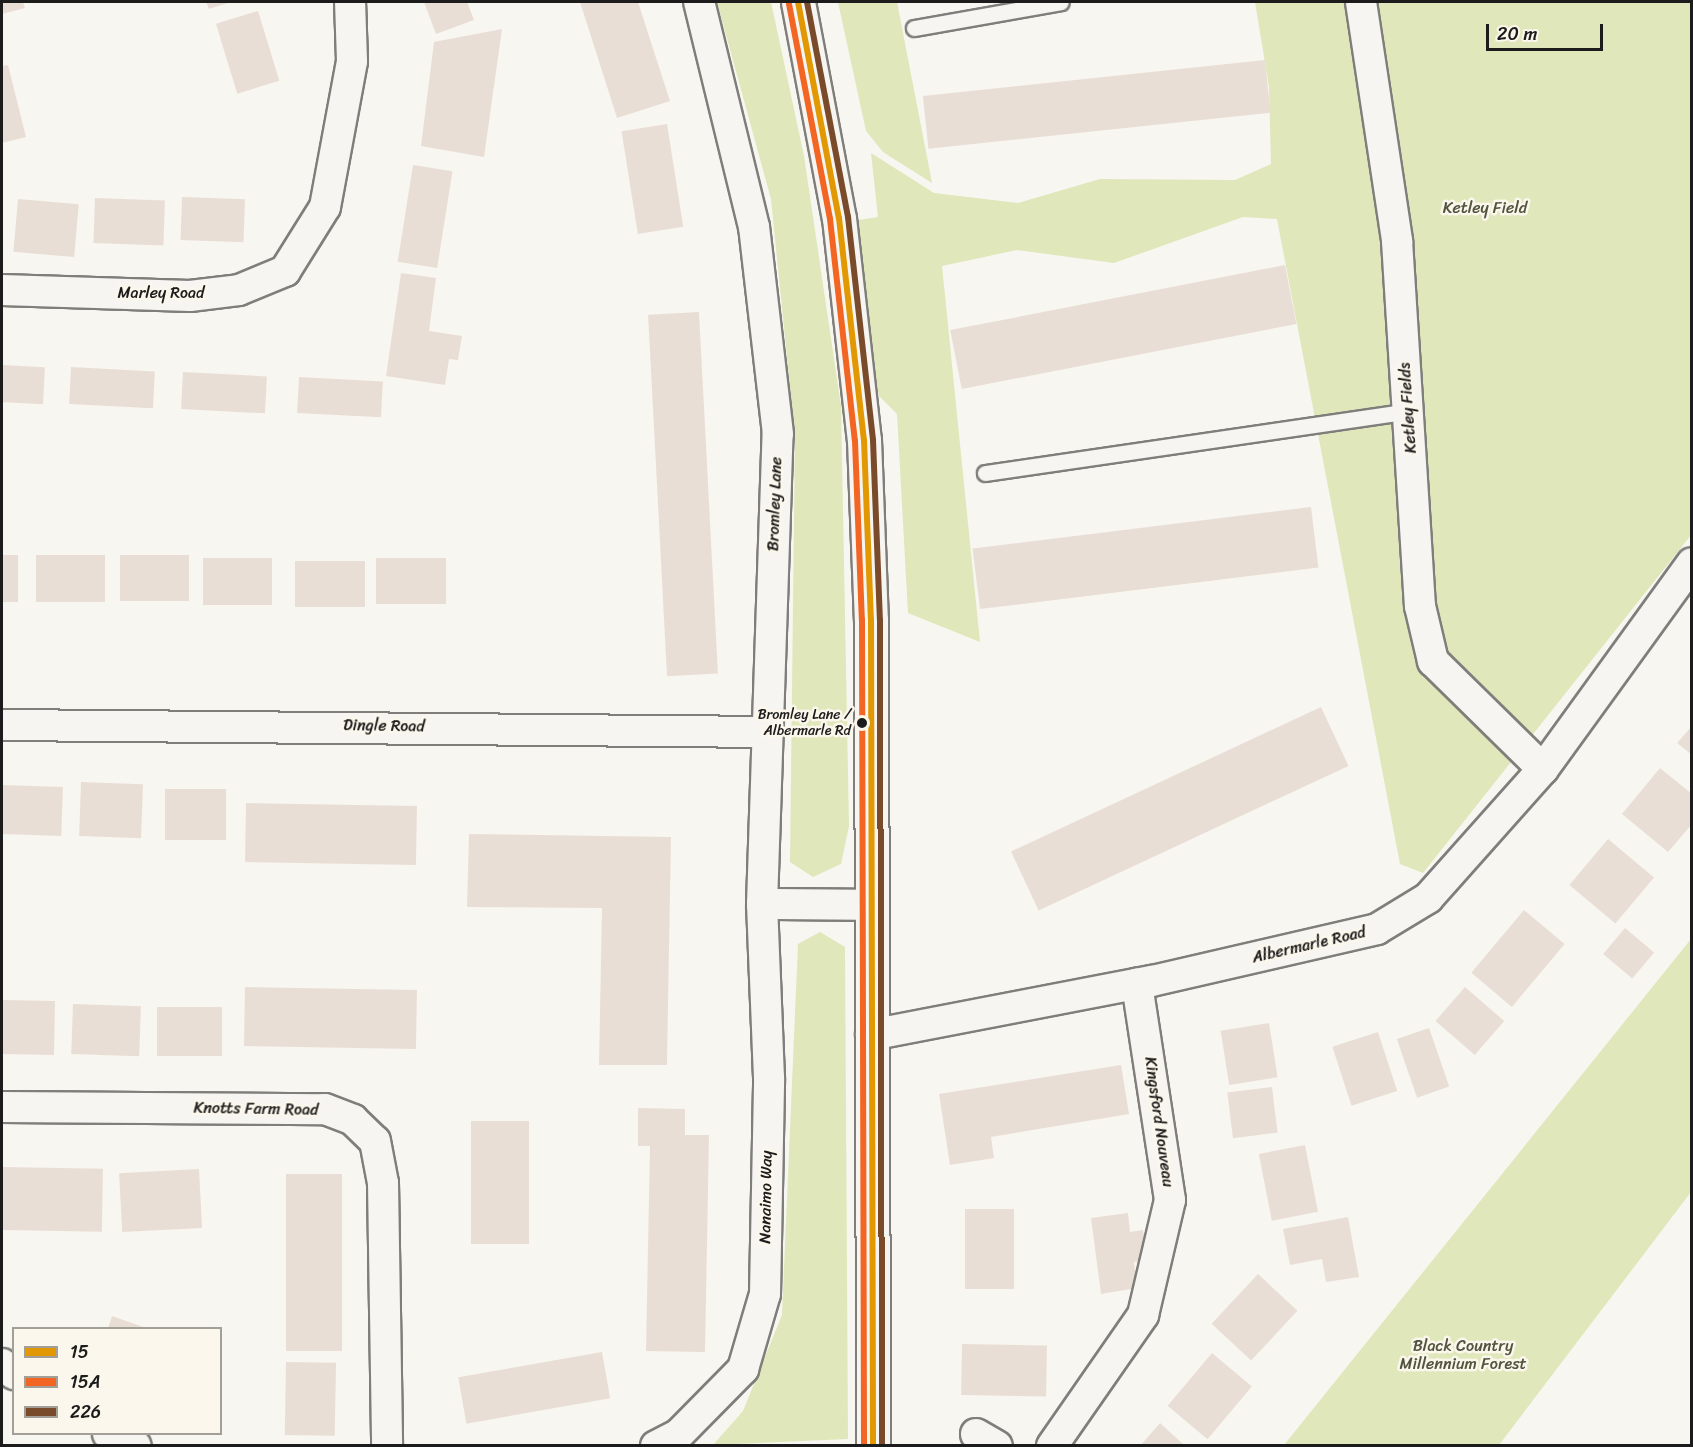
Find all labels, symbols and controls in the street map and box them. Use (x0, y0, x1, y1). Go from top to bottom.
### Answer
scale bar (1489, 12, 1606, 50)
text: 20 m (1497, 18, 1537, 50)
park label: Ketley Field (1443, 198, 1527, 218)
street label: Marley Road (117, 283, 205, 303)
street label: Ketley Fields (1395, 362, 1421, 454)
street label: Bromley Lane (764, 456, 786, 552)
place label: Bromley Lane / Albermarle Rd (758, 707, 851, 740)
street label: Dingle Road (343, 716, 425, 736)
marker: Bromley Lane / Albermarle Rd (856, 717, 868, 729)
street label: Albermarle Road (1250, 923, 1368, 967)
street label: Kingsford Nouveau (1140, 1056, 1178, 1188)
street label: Knotts Farm Road (193, 1098, 319, 1120)
street label: Nanaimo Way (756, 1150, 776, 1244)
legend (12, 1327, 222, 1435)
text: 15 (70, 1336, 89, 1368)
park label: Black Country Millennium Forest (1399, 1336, 1527, 1374)
text: 15A (70, 1366, 101, 1398)
text: 226 (70, 1396, 101, 1428)

